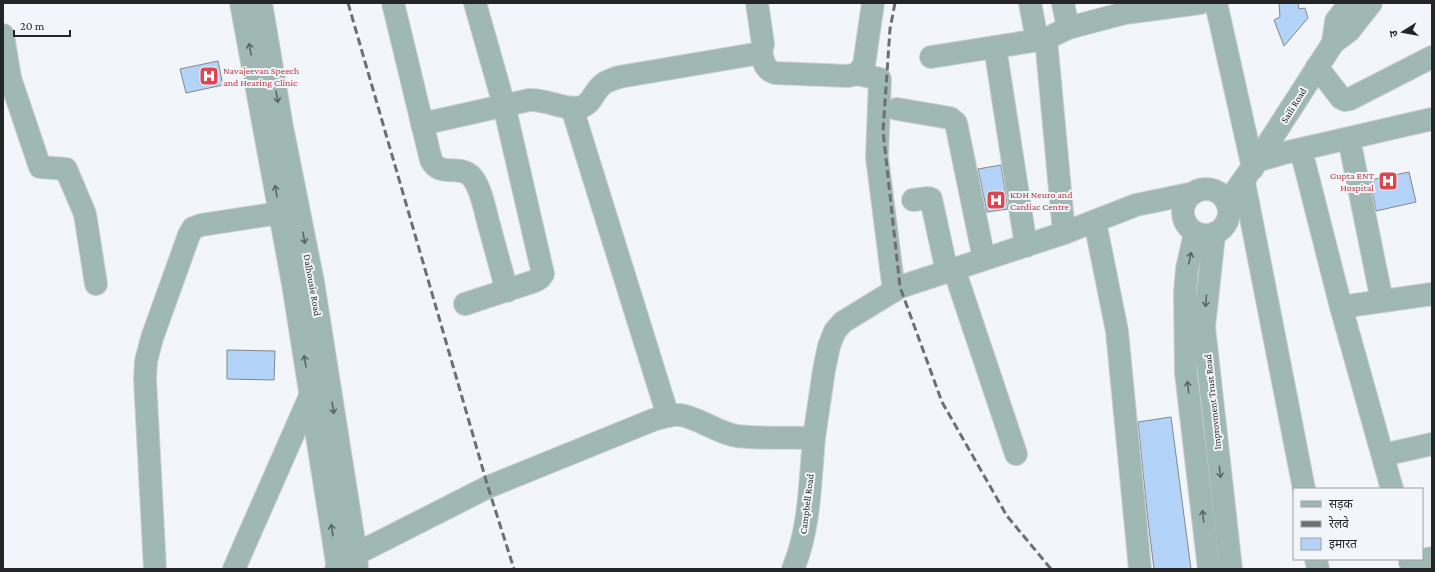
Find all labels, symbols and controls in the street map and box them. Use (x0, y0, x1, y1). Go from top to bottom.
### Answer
scale bar (14, 12, 70, 38)
north arrow (1383, 12, 1423, 52)
text: 20 m (20, 19, 45, 33)
text: उ (1387, 29, 1400, 38)
one-way arrow (246, 43, 254, 56)
hospital icon: Navajeevan Speech and Hearing Clinic (198, 65, 220, 87)
place label: Navajeevan Speech and Hearing Clinic (223, 65, 300, 88)
street label: Saili Road (1278, 85, 1309, 125)
one-way arrow (273, 90, 281, 103)
place label: Gupta ENT Hospital (1330, 170, 1375, 193)
hospital icon: Gupta ENT Hospital (1377, 170, 1399, 192)
one-way arrow (272, 185, 280, 198)
hospital icon: KDH Neuro and Cardiac Centre (985, 189, 1007, 211)
place label: KDH Neuro and Cardiac Centre (1010, 189, 1073, 212)
one-way arrow (300, 231, 308, 244)
one-way arrow (1186, 252, 1194, 265)
street label: Dalhousie Road (302, 253, 323, 318)
one-way arrow (1203, 294, 1210, 307)
street label: Improvment Trust Road (1202, 353, 1223, 450)
one-way arrow (301, 354, 309, 367)
one-way arrow (1184, 381, 1192, 394)
one-way arrow (329, 401, 337, 414)
one-way arrow (1216, 465, 1223, 478)
street label: Campbell Road (797, 473, 816, 535)
legend (1293, 488, 1423, 560)
text: सड़क (1329, 497, 1354, 511)
one-way arrow (1199, 510, 1207, 523)
text: रेलवे (1329, 516, 1349, 531)
one-way arrow (328, 524, 336, 537)
text: इमारत (1329, 537, 1358, 551)

